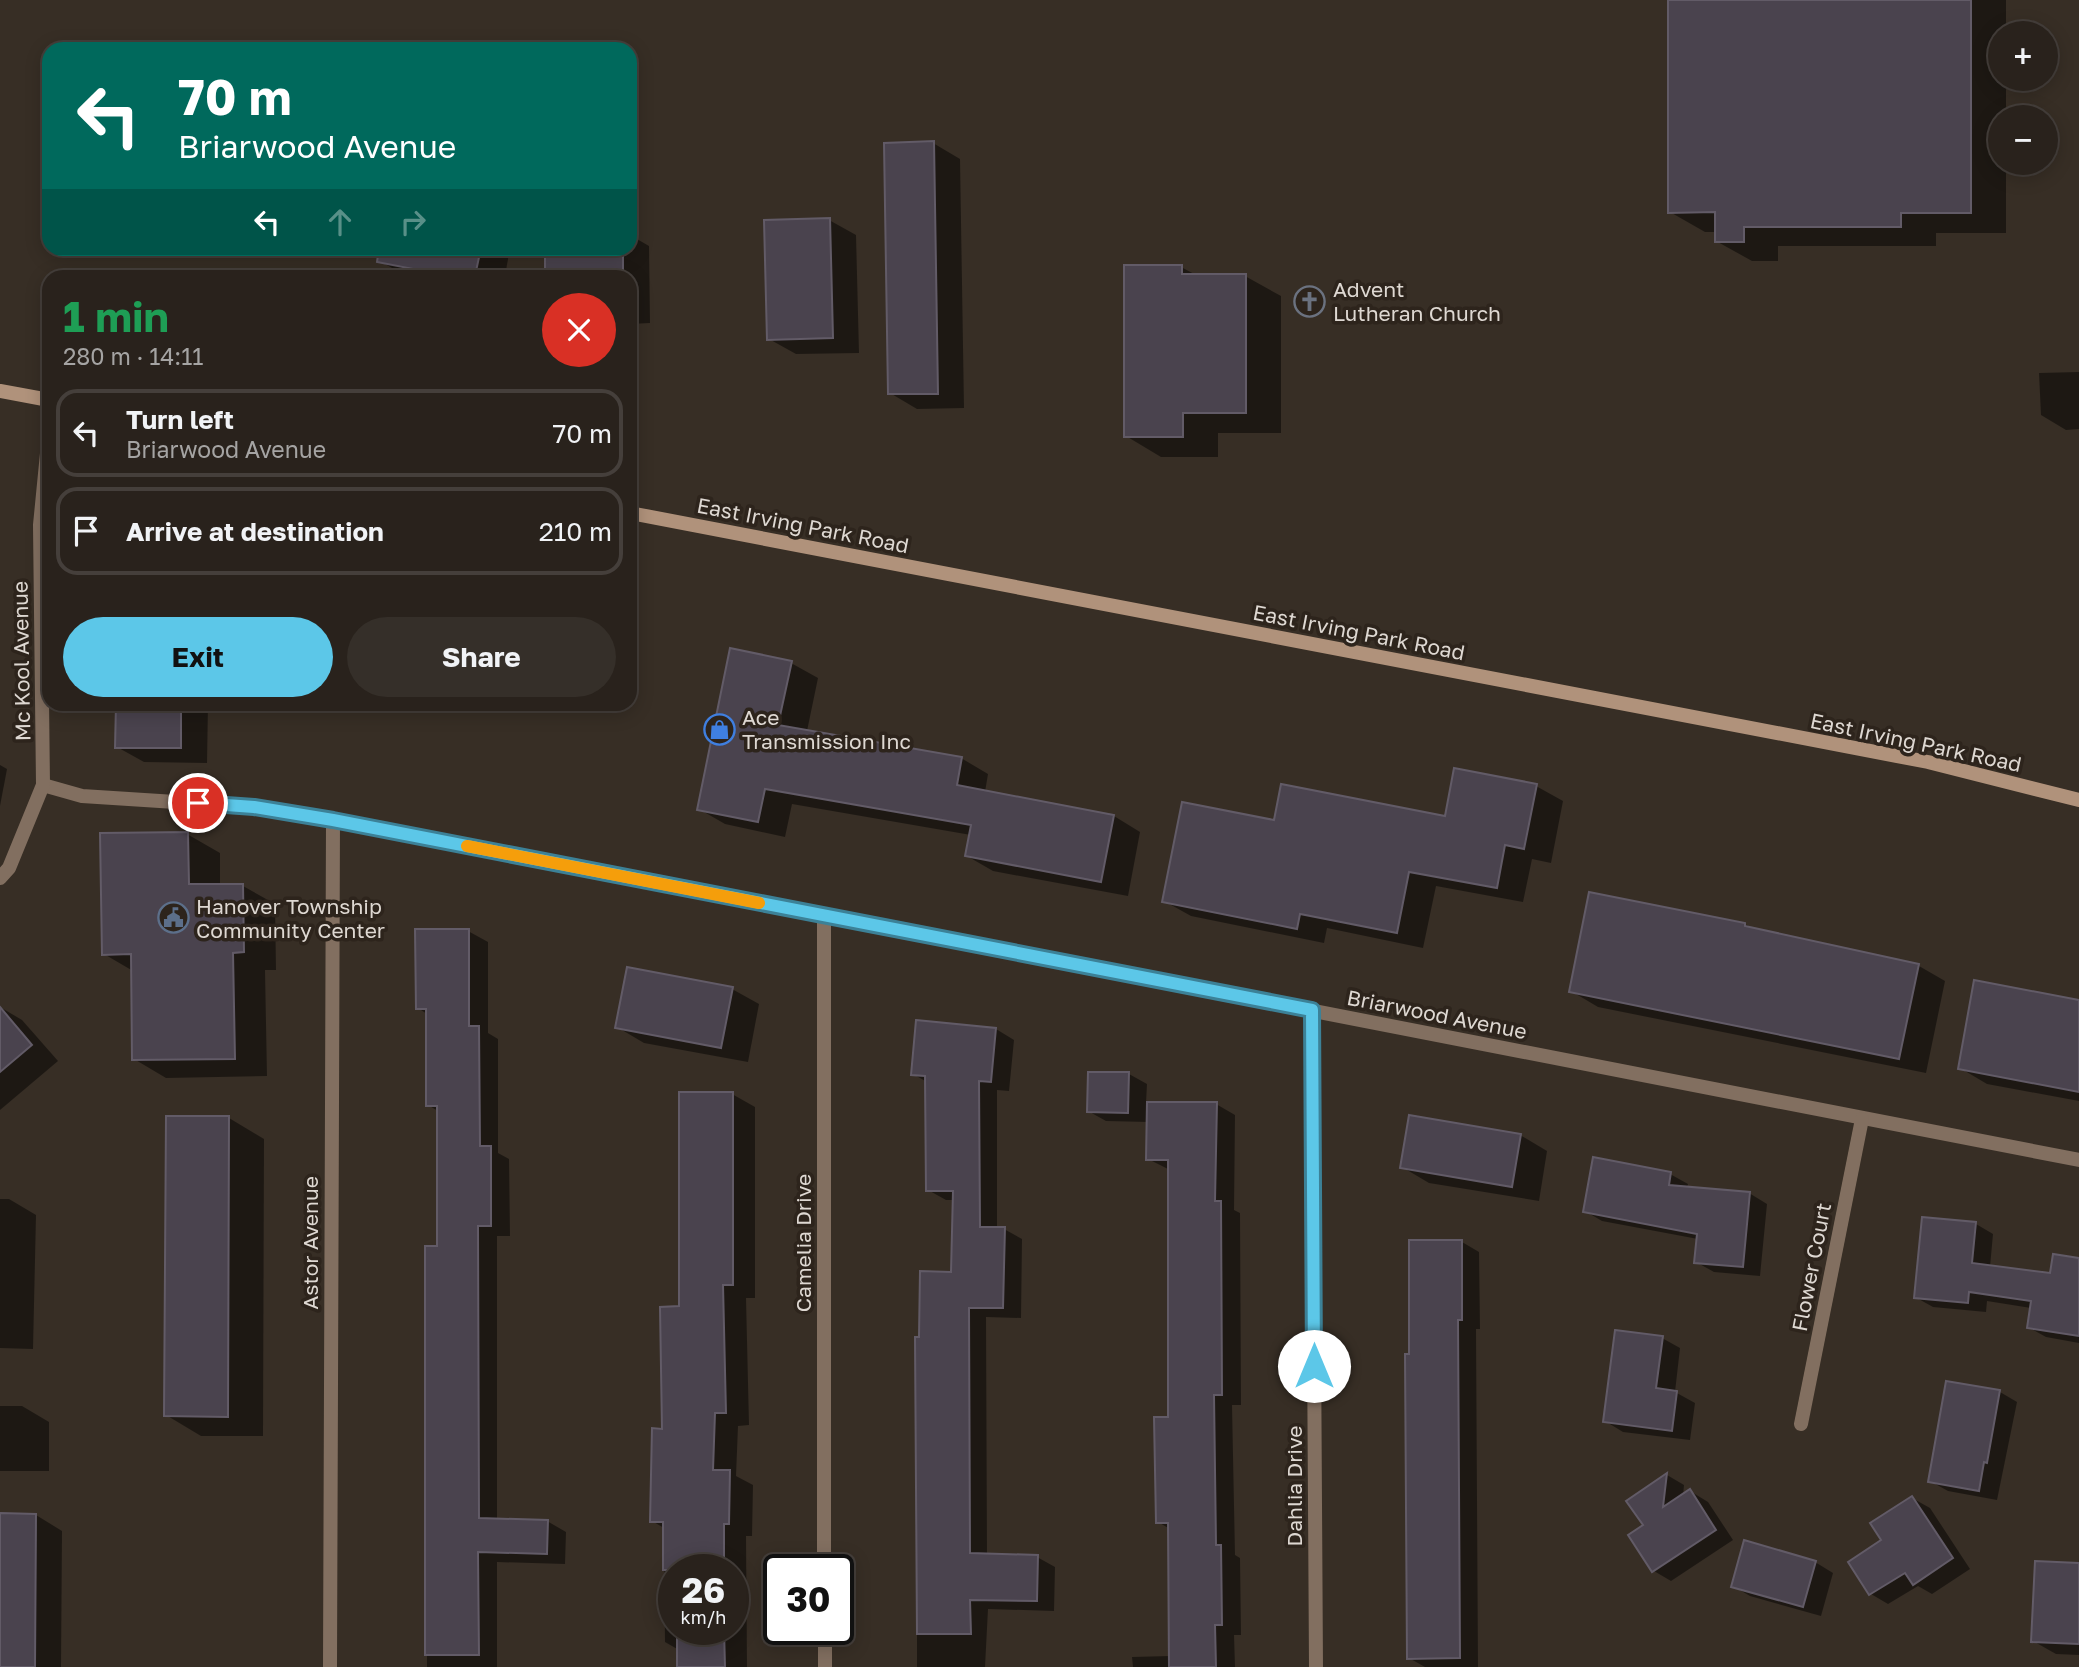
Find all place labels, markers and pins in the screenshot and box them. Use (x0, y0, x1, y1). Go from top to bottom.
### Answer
place label: Advent Lutheran Church (1333, 276, 1501, 326)
church icon: Advent Lutheran Church (1293, 284, 1327, 318)
place label: Ace Transmission Inc (742, 704, 911, 754)
shop icon: Ace Transmission Inc (702, 712, 736, 746)
pin (168, 773, 228, 833)
place label: Hanover Township Community Center (196, 893, 385, 943)
public building icon: Hanover Township Community Center (156, 901, 190, 935)

